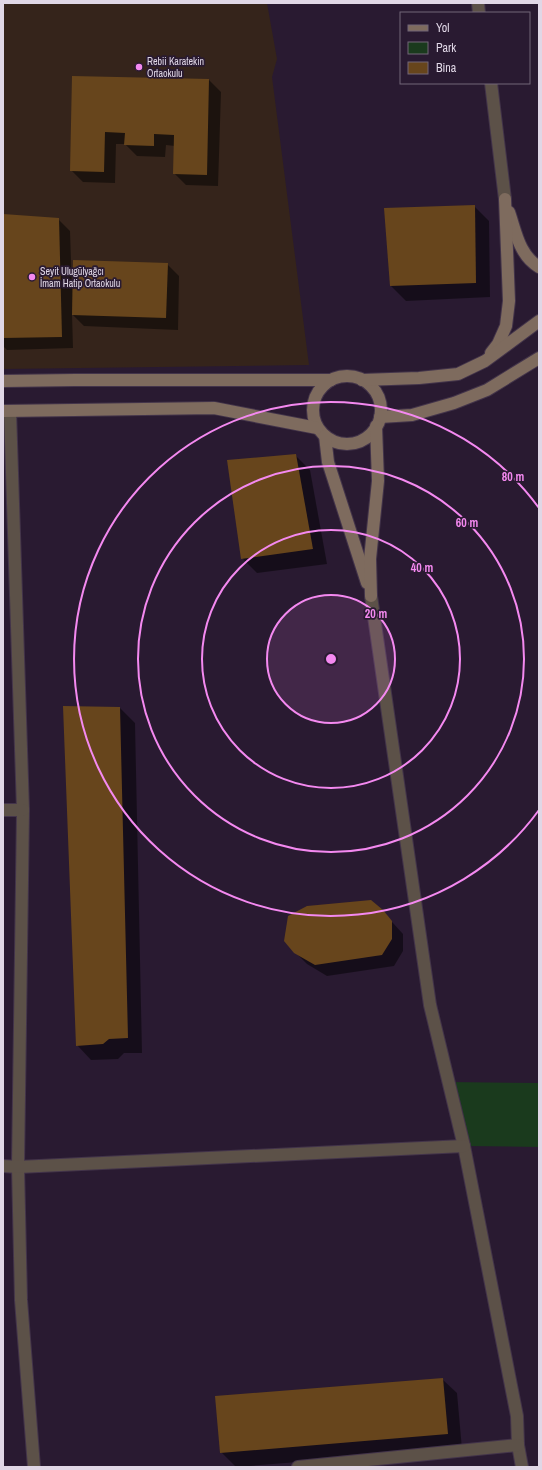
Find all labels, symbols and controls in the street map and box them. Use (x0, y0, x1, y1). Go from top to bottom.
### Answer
legend (400, 12, 530, 84)
text: Yol (436, 20, 449, 36)
text: Park (436, 40, 456, 56)
place label: Rebii Karatekin Ortaokulu (147, 55, 204, 80)
text: Bina (436, 60, 457, 76)
marker: Rebii Karatekin Ortaokulu (134, 62, 144, 72)
place label: Seyit Ulugülyağcı İmam Hatip Ortaokulu (40, 265, 120, 290)
marker: Seyit Ulugülyağcı İmam Hatip Ortaokulu (27, 272, 37, 282)
text: 80 m (502, 469, 524, 485)
text: 60 m (456, 515, 478, 531)
text: 40 m (411, 560, 433, 576)
text: 20 m (365, 606, 387, 622)
centre of rings (324, 652, 338, 666)

